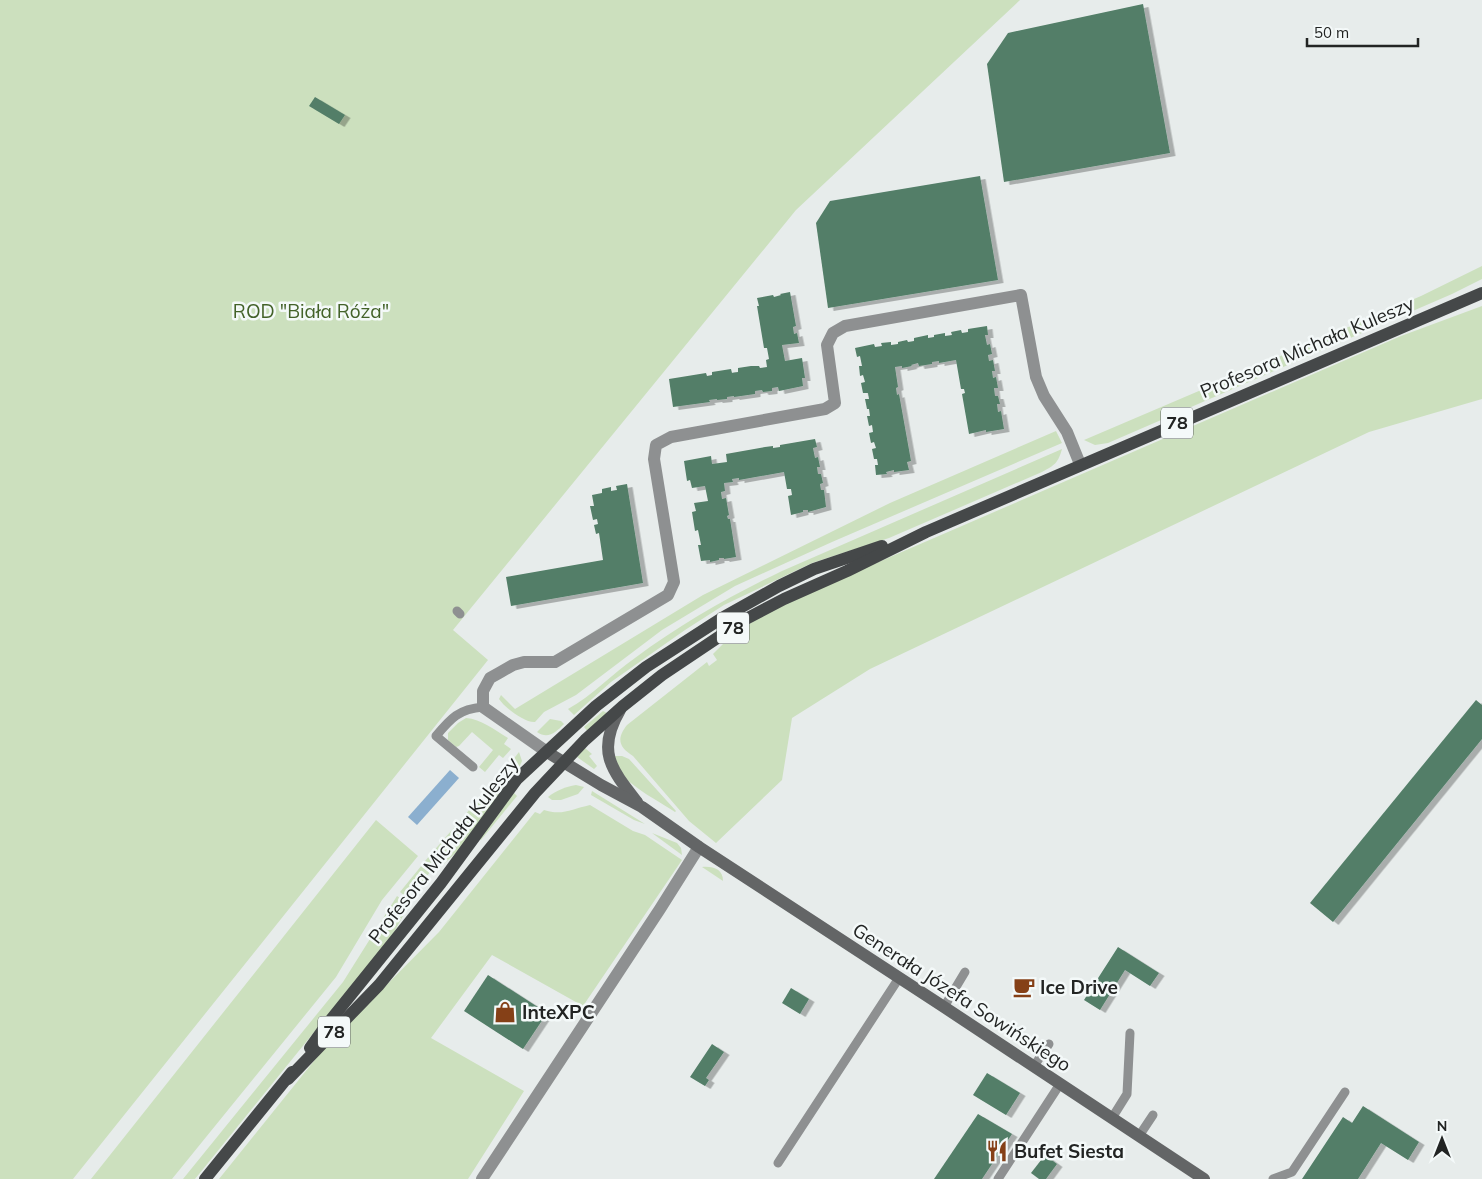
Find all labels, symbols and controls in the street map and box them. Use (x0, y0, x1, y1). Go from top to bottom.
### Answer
scale bar (1307, 15, 1418, 47)
text: 50 m (1314, 23, 1349, 42)
street label: Profesora Michała Kuleszy (1196, 291, 1418, 403)
park label: ROD "Biała Róża" (233, 299, 389, 323)
road number: 78 (1161, 408, 1193, 438)
road number: 78 (717, 612, 749, 644)
street label: Profesora Michała Kuleszy (363, 752, 523, 948)
street label: Generała Józefa Sowińskiego (848, 917, 1076, 1077)
cafe icon: Ice Drive (1011, 974, 1037, 1000)
place label: Ice Drive (1040, 975, 1118, 999)
shop icon: InteXPC (492, 999, 518, 1025)
place label: InteXPC (522, 1000, 595, 1024)
road number: 78 (318, 1016, 350, 1048)
north arrow (1417, 1114, 1467, 1164)
text: N (1437, 1117, 1447, 1135)
restaurant icon: Bufet Siesta (984, 1138, 1010, 1164)
place label: Bufet Siesta (1014, 1139, 1124, 1163)

